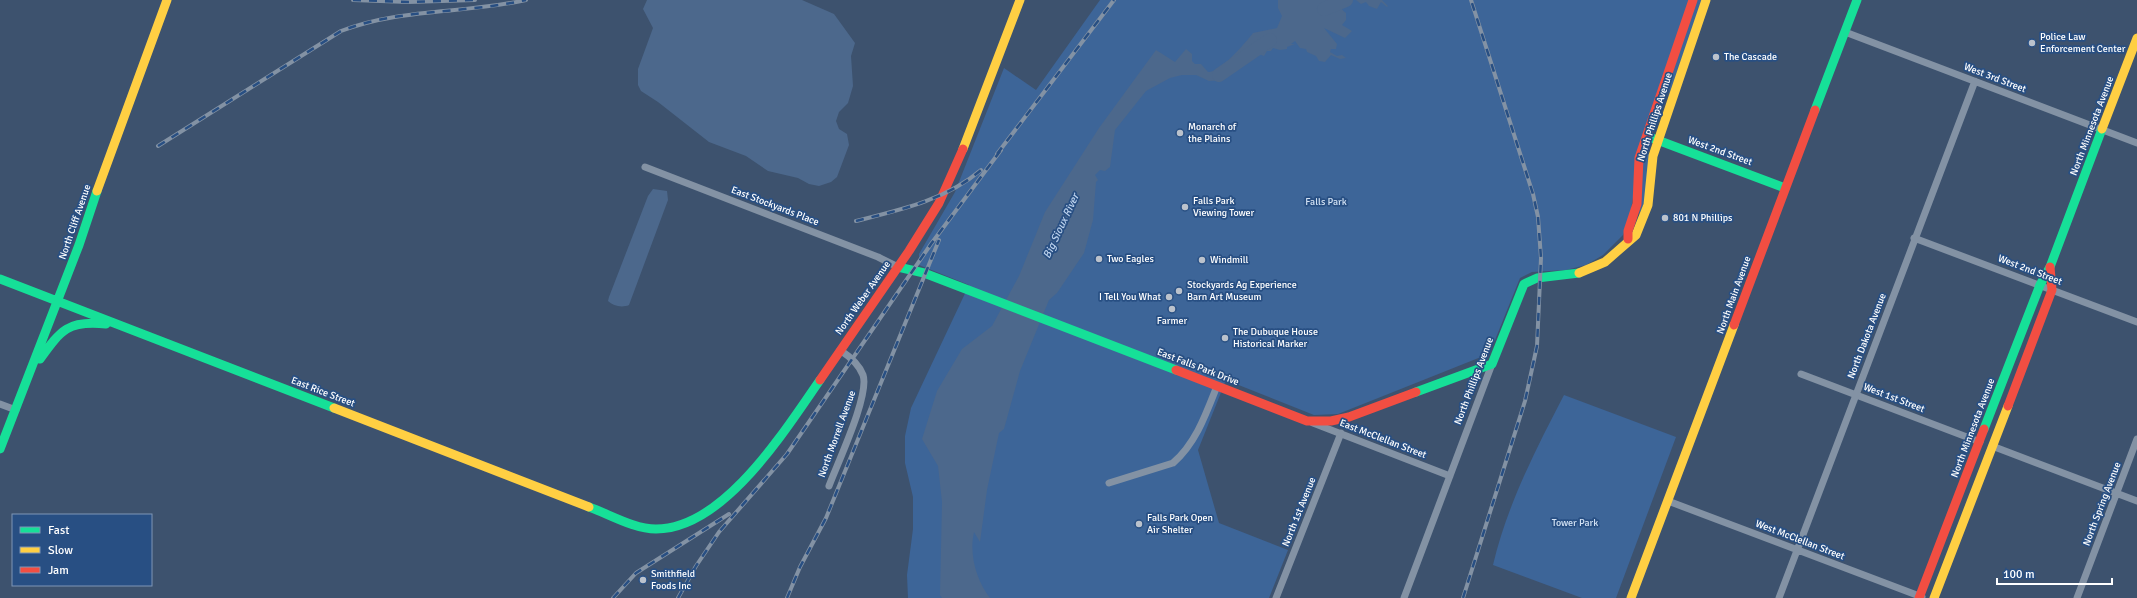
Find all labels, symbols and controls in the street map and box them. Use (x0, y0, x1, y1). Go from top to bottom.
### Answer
place label: Police Law Enforcement Center (2040, 31, 2126, 55)
marker: Police Law Enforcement Center (2027, 38, 2037, 48)
place label: The Cascade (1724, 51, 1777, 63)
marker: The Cascade (1711, 52, 1721, 62)
street label: West 3rd Street (1962, 61, 2028, 96)
street label: North Phillips Avenue (1635, 71, 1675, 163)
street label: North Minnesota Avenue (2068, 75, 2116, 177)
place label: Monarch of the Plains (1188, 121, 1237, 145)
marker: Monarch of the Plains (1175, 128, 1185, 138)
street label: West 2nd Street (1686, 134, 1754, 168)
street label: North Cliff Avenue (57, 183, 93, 261)
street label: East Stockyards Place (729, 184, 821, 228)
water label: Big Sioux River (1040, 190, 1083, 261)
place label: Falls Park Viewing Tower (1193, 195, 1255, 219)
park label: Falls Park (1305, 196, 1347, 208)
marker: Falls Park Viewing Tower (1180, 202, 1190, 212)
place label: 801 N Phillips (1673, 212, 1733, 224)
marker: 801 N Phillips (1660, 213, 1670, 223)
street label: West 2nd Street (1996, 252, 2064, 288)
place label: Two Eagles (1107, 253, 1154, 265)
marker: Two Eagles (1094, 254, 1104, 264)
place label: Windmill (1210, 254, 1248, 266)
street label: North Main Avenue (1714, 254, 1754, 336)
marker: Windmill (1197, 255, 1207, 265)
street label: North Weber Avenue (833, 259, 893, 337)
place label: Stockyards Ag Experience Barn Art Museum (1187, 279, 1297, 303)
marker: Stockyards Ag Experience Barn Art Museum (1174, 286, 1184, 296)
place label: I Tell You What (1099, 291, 1161, 303)
marker: I Tell You What (1164, 292, 1174, 302)
street label: North Dakota Avenue (1845, 292, 1889, 380)
marker: Farmer (1167, 304, 1177, 314)
place label: Farmer (1157, 315, 1187, 327)
place label: The Dubuque House Historical Marker (1233, 326, 1318, 350)
marker: The Dubuque House Historical Marker (1220, 333, 1230, 343)
street label: North Phillips Avenue (1452, 336, 1496, 426)
street label: East Falls Park Drive (1155, 346, 1241, 388)
street label: East Rice Street (289, 374, 357, 410)
street label: North Minnesota Avenue (1949, 377, 1997, 479)
street label: West 1st Street (1862, 381, 1927, 415)
street label: North Morrell Avenue (816, 389, 858, 479)
street label: East McClellan Street (1338, 417, 1429, 461)
street label: North Spring Avenue (2081, 460, 2123, 548)
street label: North 1st Avenue (1280, 476, 1318, 548)
place label: Falls Park Open Air Shelter (1147, 512, 1213, 536)
legend (12, 514, 152, 586)
park label: Tower Park (1552, 517, 1598, 529)
street label: West McClellan Street (1754, 517, 1847, 563)
marker: Falls Park Open Air Shelter (1134, 519, 1144, 529)
text: Fast (48, 523, 69, 538)
text: Slow (48, 543, 73, 558)
scale bar (1997, 560, 2112, 586)
text: Jam (48, 563, 69, 578)
text: 100 m (2003, 567, 2035, 582)
place label: Smithfield Foods Inc (651, 568, 695, 592)
marker: Smithfield Foods Inc (638, 575, 648, 585)

